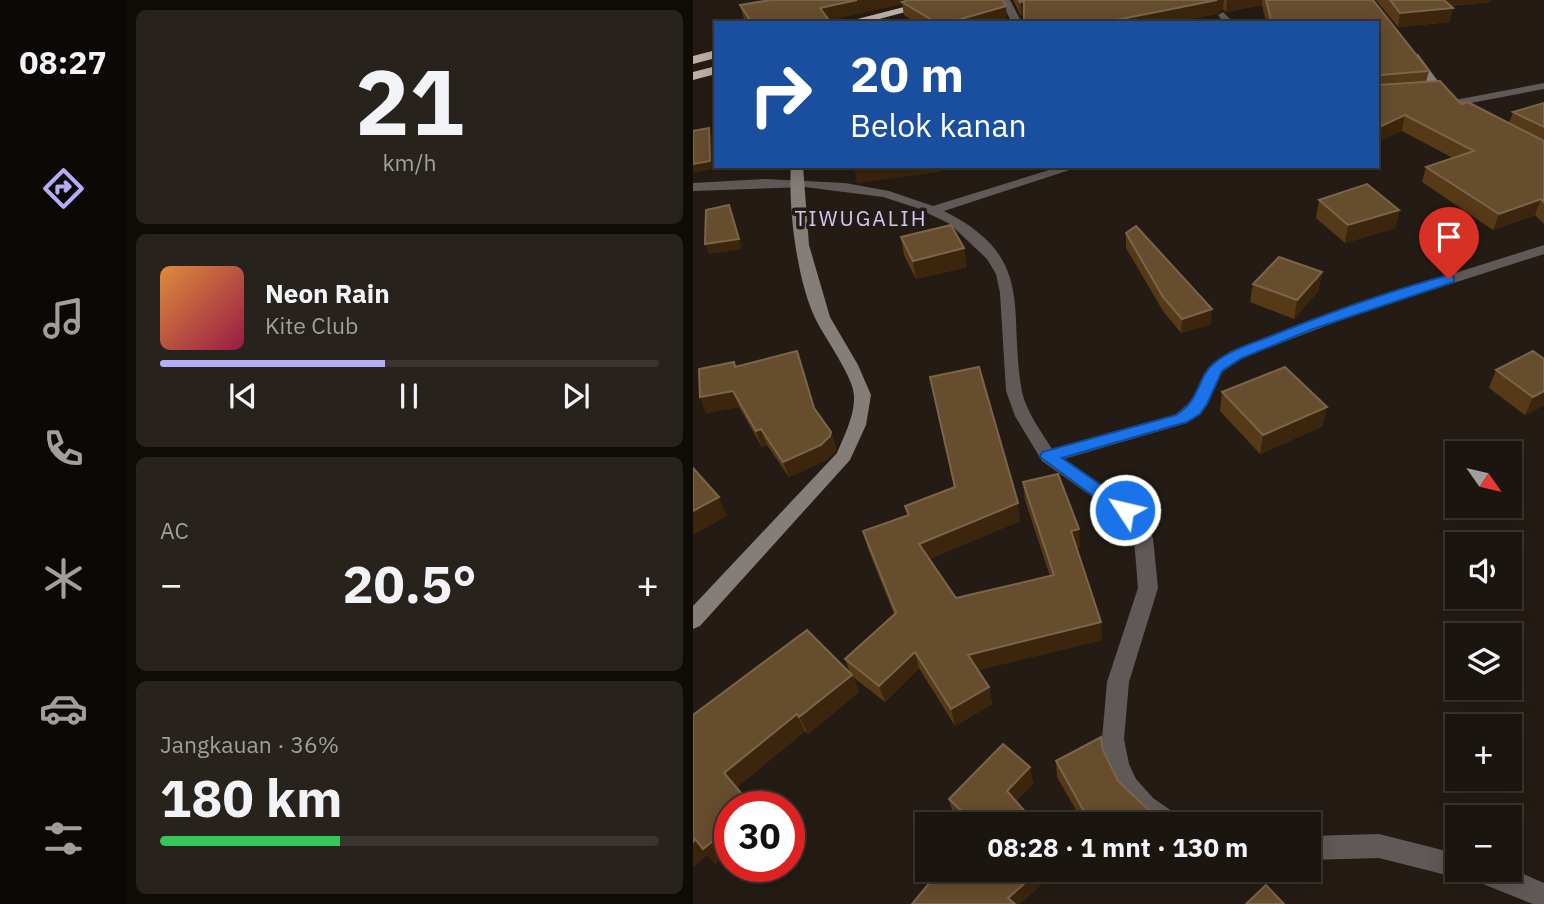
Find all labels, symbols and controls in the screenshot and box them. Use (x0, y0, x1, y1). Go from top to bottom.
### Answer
text: 08:27 (19, 41, 107, 83)
text: 21 (355, 42, 464, 160)
text: 20 m (850, 42, 964, 105)
icon: right (735, 49, 826, 140)
text: Belok kanan (850, 104, 1027, 146)
text: km/h (382, 147, 437, 177)
icon: directions (39, 164, 88, 213)
district label: TIWUGALIH (794, 204, 928, 232)
pin (1419, 207, 1479, 279)
icon: arrive (1430, 218, 1468, 256)
text: Neon Rain (265, 276, 390, 310)
icon: music (39, 294, 88, 343)
text: Kite Club (265, 310, 358, 340)
icon: previous (224, 377, 262, 415)
icon: pause (390, 377, 428, 415)
icon: next (557, 377, 595, 415)
icon: phone (39, 424, 88, 473)
north arrow (1445, 441, 1523, 518)
map controls (1445, 441, 1522, 882)
position arrow (1088, 473, 1162, 547)
text: AC (160, 515, 189, 545)
button: sound (1445, 532, 1522, 609)
text: 20.5° (342, 550, 477, 617)
icon: climate (39, 554, 88, 603)
text: − (160, 559, 183, 608)
text: + (636, 559, 659, 608)
button: layers (1445, 623, 1522, 700)
icon: car (39, 684, 88, 733)
button: + (1445, 714, 1522, 791)
text: Jangkauan · 36% (160, 729, 339, 759)
text: 180 km (160, 764, 342, 831)
speed limit sign: 30 (714, 791, 805, 882)
button: − (1445, 805, 1522, 882)
icon: filters (39, 814, 88, 863)
text: 08:28 · 1 mnt · 130 m (988, 830, 1248, 864)

